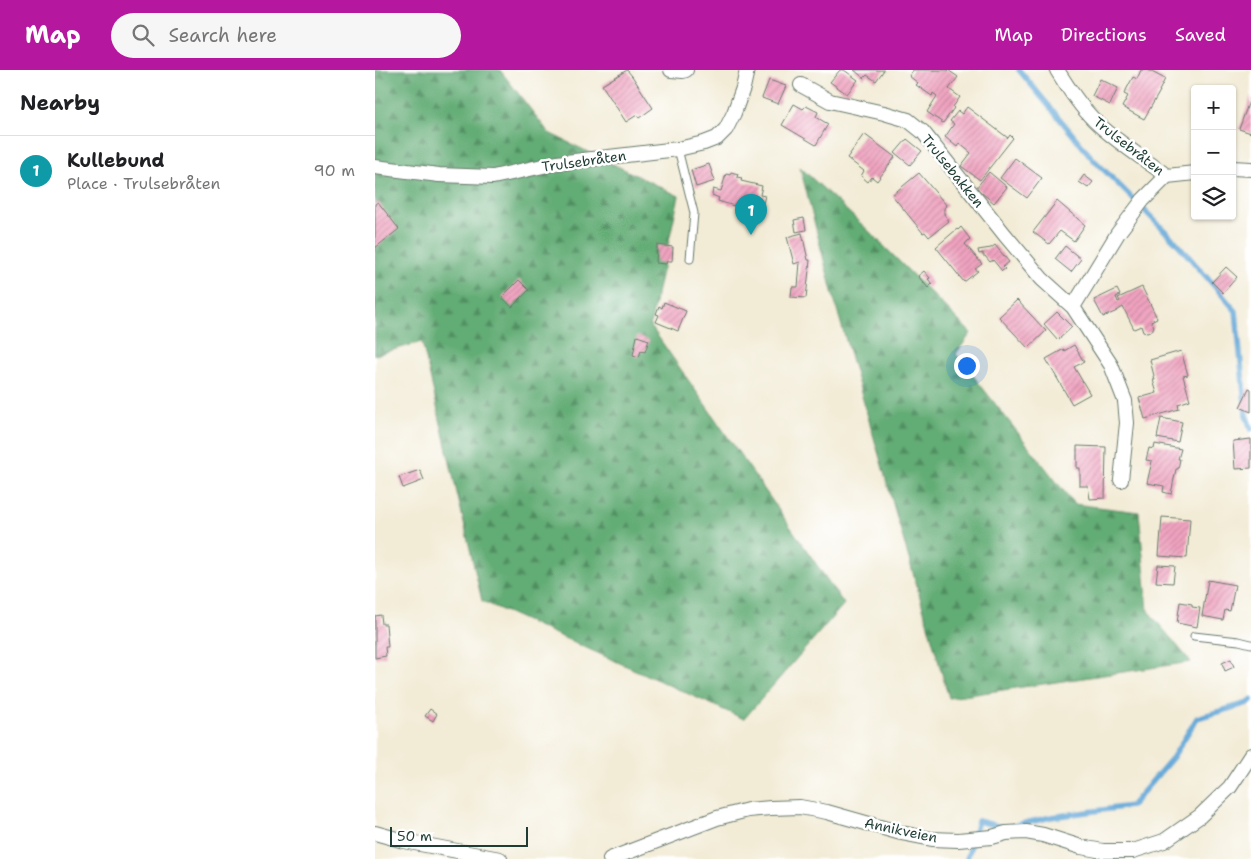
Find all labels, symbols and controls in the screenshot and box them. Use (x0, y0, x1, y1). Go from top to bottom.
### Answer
search box (111, 13, 461, 58)
text: Map (25, 19, 81, 51)
icon: search (129, 21, 157, 49)
text: Search here (169, 23, 277, 48)
text: Map (995, 23, 1033, 47)
text: Directions (1061, 23, 1147, 47)
text: Saved (1175, 23, 1226, 47)
map controls (1191, 85, 1236, 220)
button: + (1191, 85, 1236, 130)
text: Nearby (20, 89, 100, 117)
street label: Trulsebråten (1090, 113, 1168, 180)
button: − (1191, 130, 1236, 175)
street label: Trulsebakken (918, 131, 988, 212)
street label: Trulsebråten (541, 146, 628, 176)
text: Kullebund (67, 148, 165, 173)
text: 1 (32, 160, 40, 181)
text: 90 m (314, 160, 355, 181)
text: Place · Trulsebråten (67, 173, 220, 194)
button: layers (1191, 175, 1236, 220)
pin: 1 (735, 194, 767, 235)
your location (954, 353, 980, 379)
street label: Annikveien (863, 814, 939, 847)
scale bar (390, 824, 527, 847)
text: 50 m (397, 827, 432, 845)

